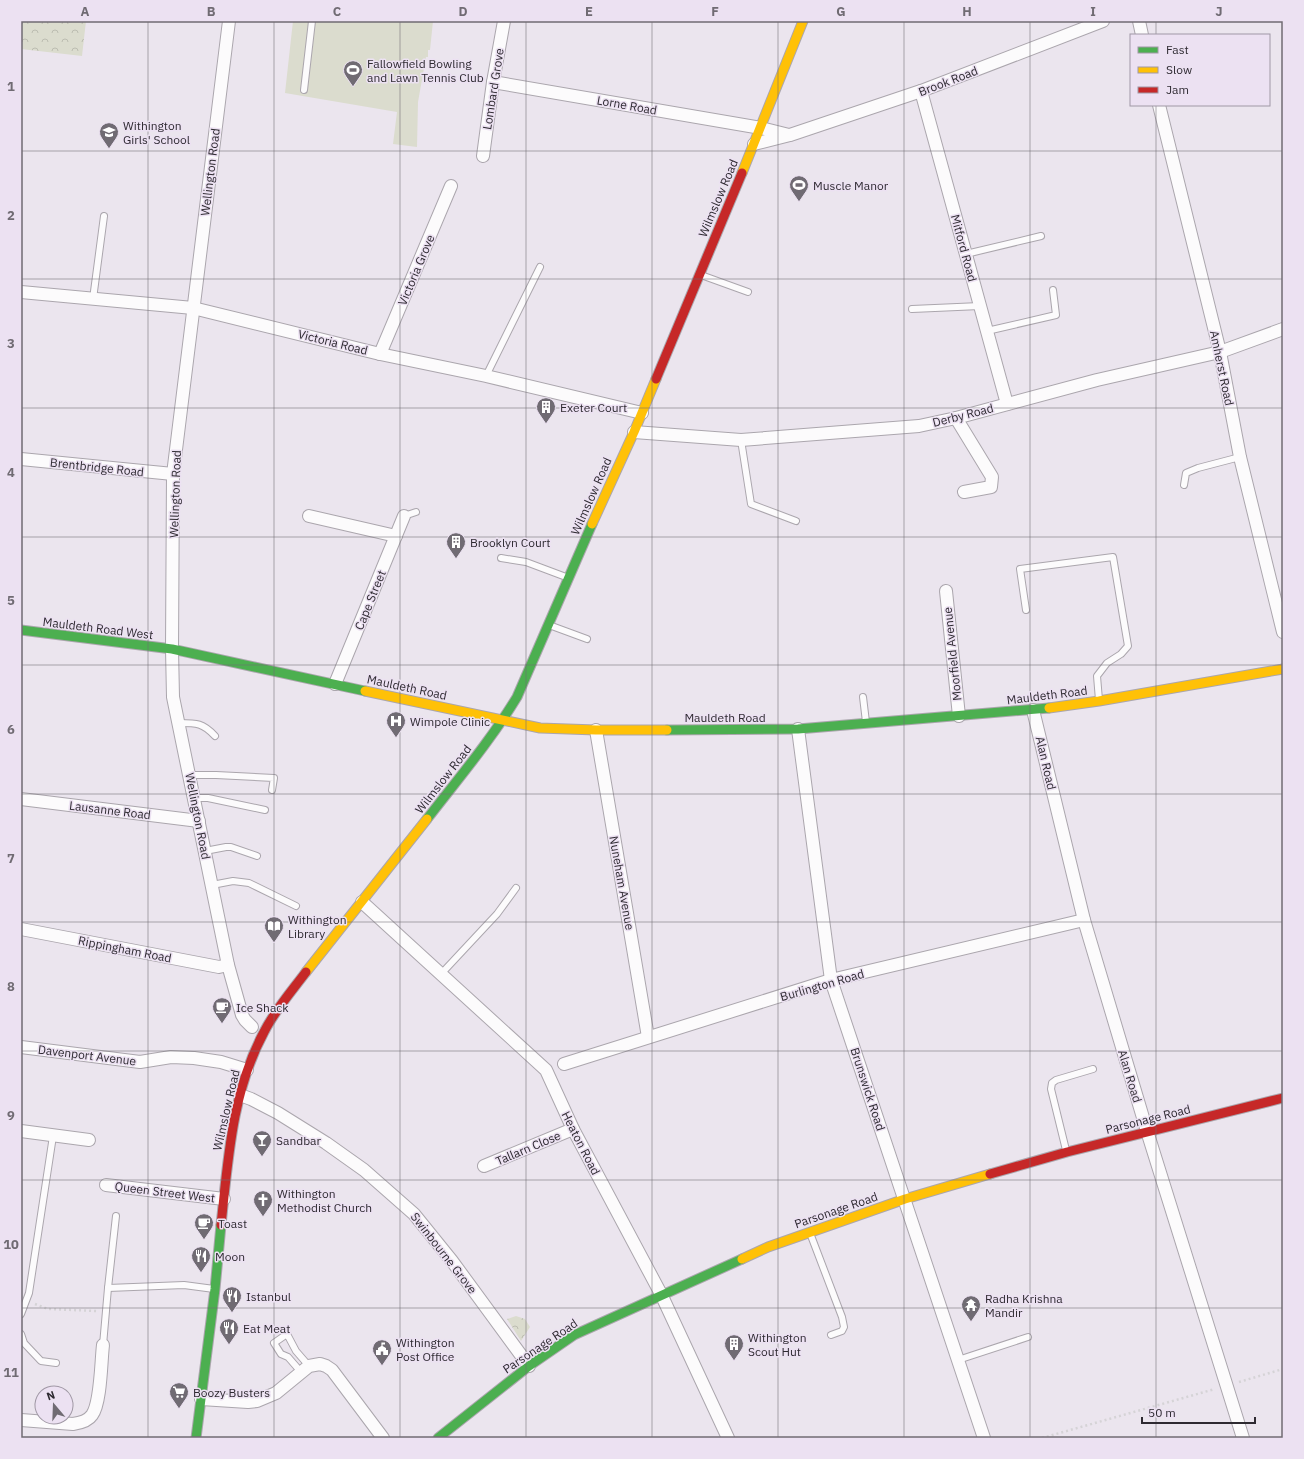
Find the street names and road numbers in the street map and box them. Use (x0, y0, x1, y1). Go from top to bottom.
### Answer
street label: Lombard Grove (479, 47, 507, 131)
street label: Brook Road (916, 63, 980, 99)
street label: Lorne Road (596, 92, 658, 118)
street label: Wellington Road (197, 127, 223, 217)
street label: Wilmslow Road (695, 157, 741, 239)
street label: Mitford Road (948, 213, 980, 283)
street label: Victoria Grove (394, 232, 438, 308)
street label: Victoria Road (297, 326, 369, 358)
street label: Amherst Road (1207, 329, 1237, 407)
street label: Derby Road (931, 400, 995, 430)
street label: Wellington Road (166, 450, 184, 538)
street label: Brentbridge Road (49, 455, 145, 479)
street label: Wilmslow Road (567, 455, 615, 537)
street label: Cape Street (351, 568, 389, 632)
street label: Moorfield Avenue (940, 606, 964, 702)
street label: Mauldeth Road West (42, 614, 154, 642)
street label: Mauldeth Road (366, 671, 448, 703)
street label: Mauldeth Road (1006, 683, 1088, 707)
street label: Mauldeth Road (684, 710, 766, 725)
street label: Alan Road (1033, 735, 1059, 791)
street label: Wilmslow Road (412, 742, 474, 816)
street label: Wellington Road (182, 771, 214, 861)
street label: Lausanne Road (68, 798, 152, 822)
street label: Nuneham Avenue (606, 835, 638, 932)
street label: Rippingham Road (77, 933, 173, 965)
street label: Burlington Road (778, 966, 866, 1004)
street label: Davenport Avenue (37, 1042, 137, 1069)
street label: Brunswick Road (847, 1045, 889, 1133)
street label: Alan Road (1115, 1048, 1145, 1104)
street label: Wilmslow Road (209, 1068, 243, 1152)
street label: Parsonage Road (1104, 1101, 1192, 1137)
street label: Heaton Road (559, 1109, 603, 1177)
street label: Tallarn Close (493, 1127, 563, 1168)
street label: Queen Street West (114, 1178, 216, 1206)
street label: Parsonage Road (792, 1189, 880, 1231)
street label: Swinbourne Grove (408, 1209, 481, 1297)
street label: Parsonage Road (500, 1315, 580, 1377)

